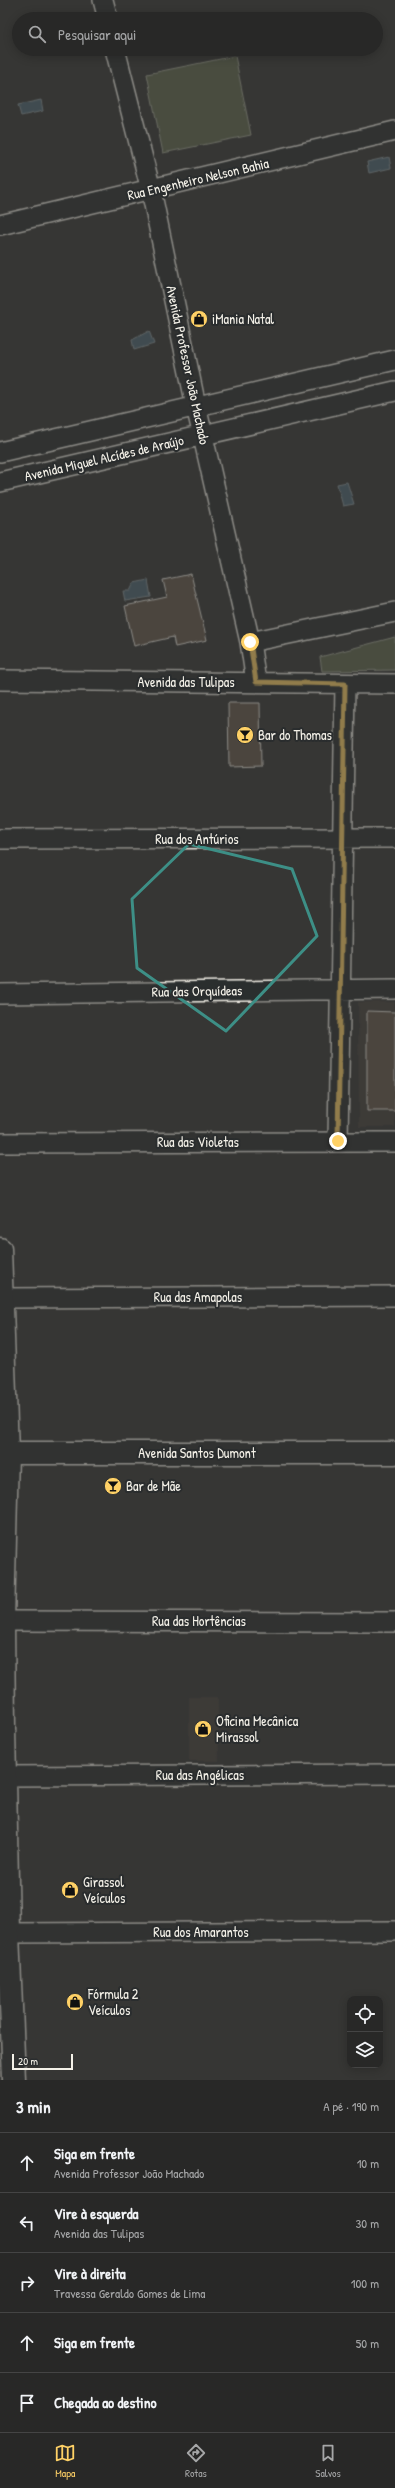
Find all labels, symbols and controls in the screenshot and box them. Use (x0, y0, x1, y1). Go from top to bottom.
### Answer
search box (12, 12, 383, 56)
icon: search (26, 23, 48, 45)
text: Pesquisar aqui (58, 24, 136, 45)
street label: Rua Engenheiro Nelson Bahia (125, 153, 271, 205)
street label: Avenida Professor João Machado (162, 284, 215, 446)
shop icon: iMania Natal (189, 309, 209, 329)
place label: iMania Natal (212, 309, 274, 328)
street label: Avenida Miguel Alcídes de Araújo (22, 430, 186, 486)
route start (241, 633, 259, 651)
street label: Avenida das Tulipas (137, 672, 235, 692)
bar icon: Bar do Thomas (235, 725, 255, 745)
place label: Bar do Thomas (258, 725, 332, 744)
street label: Rua dos Antúrios (155, 829, 239, 848)
street label: Rua das Orquídeas (152, 980, 242, 1002)
street label: Rua das Violetas (157, 1132, 239, 1151)
route end (329, 1132, 347, 1150)
street label: Rua das Amapolas (154, 1287, 242, 1307)
street label: Avenida Santos Dumont (138, 1443, 256, 1462)
bar icon: Bar de Mãe (103, 1476, 123, 1496)
place label: Bar de Mãe (126, 1476, 181, 1495)
street label: Rua das Hortências (152, 1611, 246, 1630)
place label: Oficina Mecânica Mirassol (216, 1711, 299, 1746)
shop icon: Oficina Mecânica Mirassol (193, 1719, 213, 1739)
street label: Rua das Angélicas (156, 1765, 244, 1785)
place label: Girassol Veículos (83, 1872, 125, 1907)
shop icon: Girassol Veículos (60, 1880, 80, 1900)
street label: Rua dos Amarantos (153, 1922, 249, 1941)
place label: Fórmula 2 Veículos (87, 1984, 139, 2019)
shop icon: Fórmula 2 Veículos (65, 1992, 85, 2012)
map controls (347, 1996, 383, 2068)
button: locate (347, 1996, 383, 2032)
button: layers (347, 2032, 383, 2068)
scale bar (12, 2052, 73, 2071)
text: 20 m (18, 2054, 38, 2068)
text: 3 min (16, 2095, 51, 2118)
text: A pé · 190 m (323, 2097, 379, 2115)
text: Siga em frente (54, 2143, 135, 2164)
icon: ahead (16, 2152, 38, 2174)
text: 10 m (357, 2154, 379, 2172)
text: Avenida Professor João Machado (54, 2164, 204, 2182)
text: Vire à esquerda (54, 2203, 138, 2224)
icon: left (16, 2212, 38, 2234)
text: 30 m (356, 2214, 379, 2232)
text: Avenida das Tulipas (54, 2224, 144, 2242)
text: Vire à direita (54, 2263, 126, 2284)
icon: right (16, 2272, 38, 2294)
text: 100 m (351, 2274, 379, 2292)
text: Travessa Geraldo Gomes de Lima (54, 2284, 205, 2302)
icon: ahead (16, 2332, 38, 2354)
text: Siga em frente (54, 2332, 135, 2353)
text: 50 m (356, 2334, 379, 2352)
icon: arrive (16, 2392, 38, 2414)
text: Chegada ao destino (54, 2392, 157, 2413)
tab: Mapa (54, 2442, 76, 2480)
tab: Rotas (185, 2442, 207, 2480)
tab: Salvos (315, 2442, 341, 2480)

